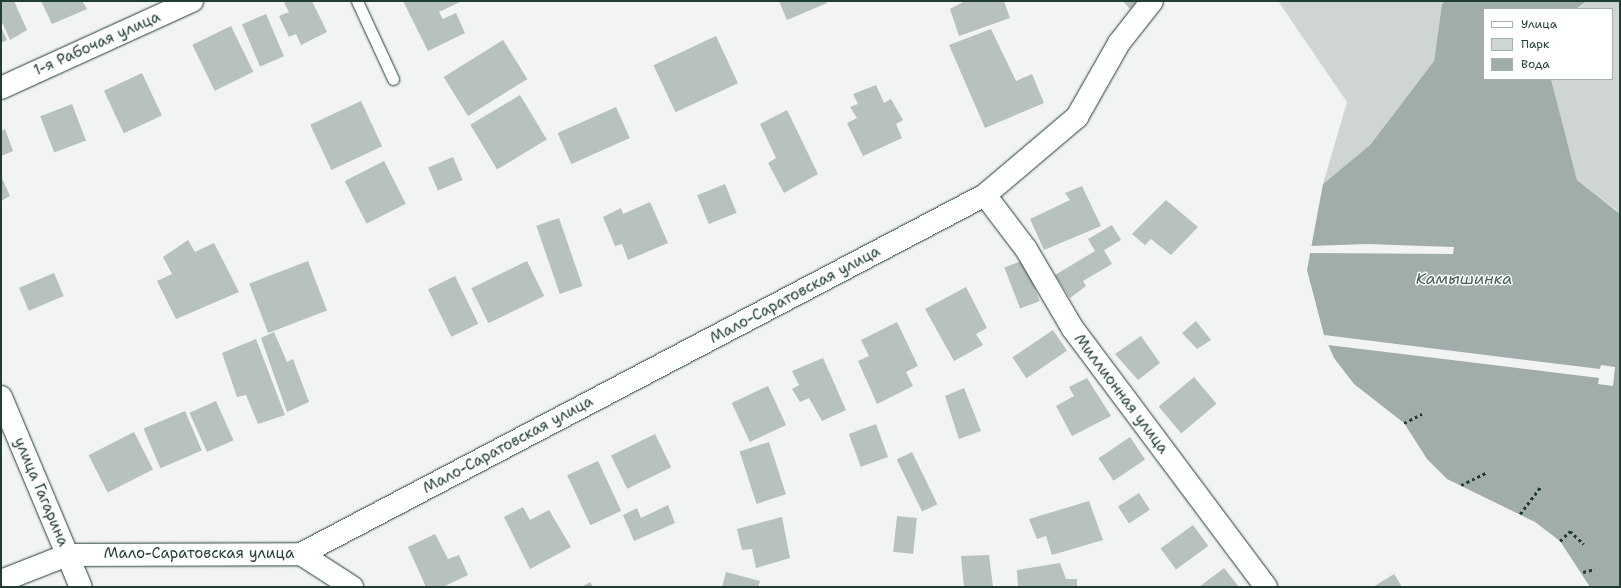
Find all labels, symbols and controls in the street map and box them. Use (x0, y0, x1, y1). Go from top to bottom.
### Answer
street label: 1-я Рабочая улица (31, 8, 163, 80)
legend (1483, 8, 1613, 80)
text: Улица (1521, 16, 1557, 32)
text: Парк (1521, 36, 1549, 52)
text: Вода (1521, 56, 1550, 72)
street label: Мало-Саратовская улица (707, 242, 883, 348)
water label: Камышинка (1416, 269, 1512, 289)
street label: Миллионная улица (1070, 331, 1172, 457)
street label: Мало-Саратовская улица (420, 392, 596, 498)
street label: улица Гагарина (10, 435, 72, 549)
street label: Мало-Саратовская улица (104, 545, 294, 563)

